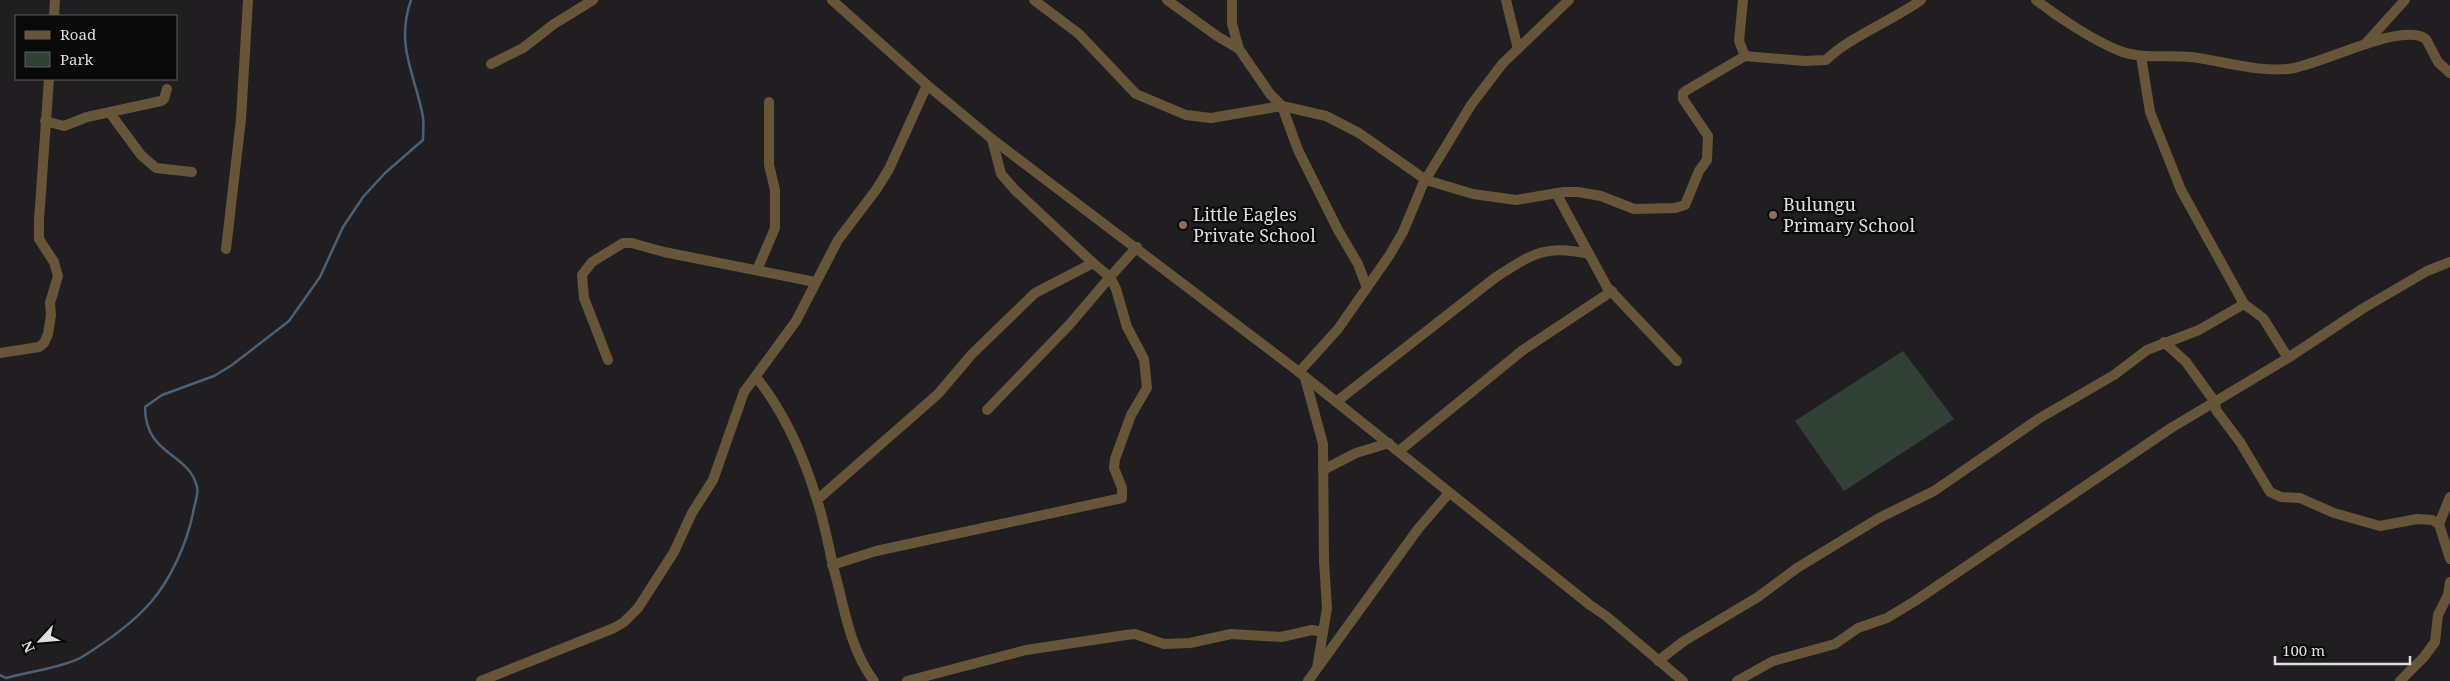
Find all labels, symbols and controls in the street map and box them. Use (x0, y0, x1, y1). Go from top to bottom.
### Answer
legend (15, 15, 178, 80)
text: Road (60, 24, 96, 44)
text: Park (60, 49, 94, 69)
place label: Bulungu Primary School (1783, 192, 1915, 237)
place label: Little Eagles Private School (1193, 202, 1316, 247)
marker: Bulungu Primary School (1767, 209, 1779, 221)
marker: Little Eagles Private School (1177, 219, 1189, 231)
north arrow (15, 616, 65, 666)
scale bar (2275, 634, 2410, 666)
text: N (17, 638, 39, 656)
text: 100 m (2282, 640, 2325, 660)

